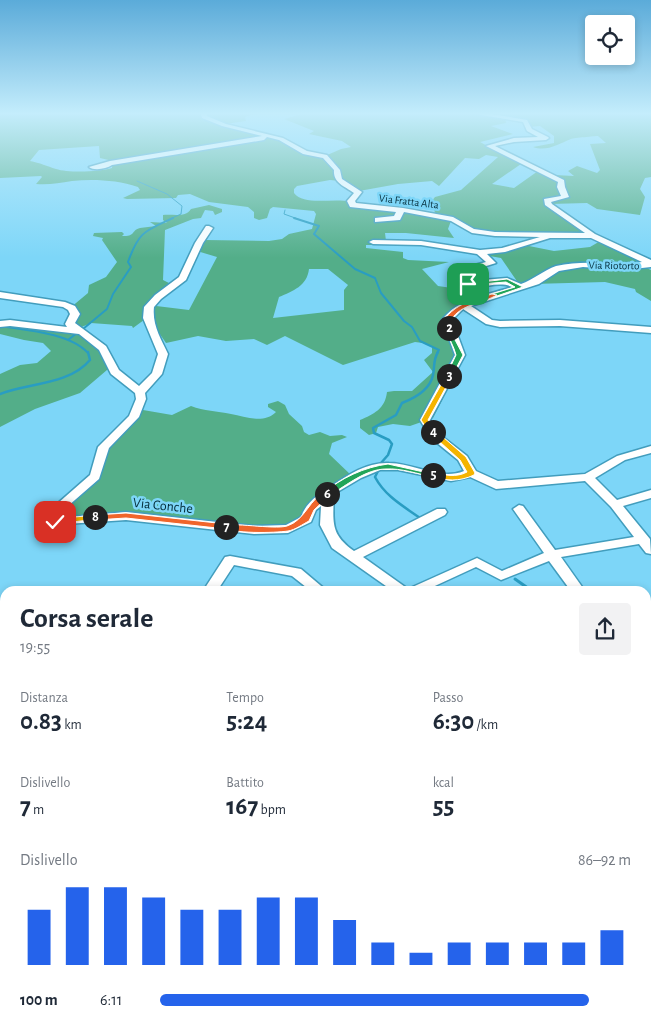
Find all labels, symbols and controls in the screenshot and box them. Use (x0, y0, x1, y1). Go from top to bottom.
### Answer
map controls (585, 15, 635, 65)
button: locate (585, 15, 635, 65)
street label: Via Fratta Alta (378, 192, 440, 211)
street label: Via Riotorto (588, 260, 640, 271)
pin (447, 263, 489, 305)
icon: arrive (454, 270, 482, 298)
pin: 2 (436, 316, 462, 340)
text: 2 (446, 321, 453, 335)
pin: 3 (436, 364, 462, 388)
text: 3 (446, 369, 453, 383)
pin: 4 (420, 420, 446, 444)
text: 4 (430, 425, 437, 439)
pin: 5 (420, 462, 446, 488)
text: 5 (430, 468, 437, 482)
pin: 6 (314, 482, 340, 506)
text: 6 (324, 487, 331, 501)
street label: Via Conche (132, 496, 194, 516)
pin (34, 501, 76, 543)
pin: 8 (82, 504, 108, 530)
icon: check (41, 508, 69, 536)
text: 8 (92, 510, 99, 524)
pin: 7 (214, 514, 238, 540)
text: 7 (223, 520, 230, 534)
button: share (579, 603, 631, 655)
text: Corsa serale (20, 605, 153, 633)
text: 19:55 (20, 639, 50, 655)
text: Distanza (20, 691, 68, 705)
text: Tempo (226, 691, 264, 705)
text: Passo (433, 691, 463, 705)
text: 0.83 (20, 709, 62, 734)
text: 5:24 (226, 709, 267, 734)
text: 6:30 (433, 709, 474, 734)
text: km (62, 718, 82, 732)
text: /km (474, 718, 498, 732)
text: Dislivello (20, 776, 70, 790)
text: Battito (226, 776, 264, 790)
text: kcal (433, 776, 454, 790)
text: 7 (20, 794, 31, 819)
text: 167 (226, 794, 258, 819)
text: 55 (433, 794, 454, 819)
text: m (31, 803, 44, 817)
text: bpm (258, 803, 286, 817)
text: Dislivello (20, 852, 78, 868)
text: 86–92 m (578, 852, 631, 868)
text: 100 m (20, 992, 58, 1008)
text: 6:11 (100, 992, 122, 1008)

